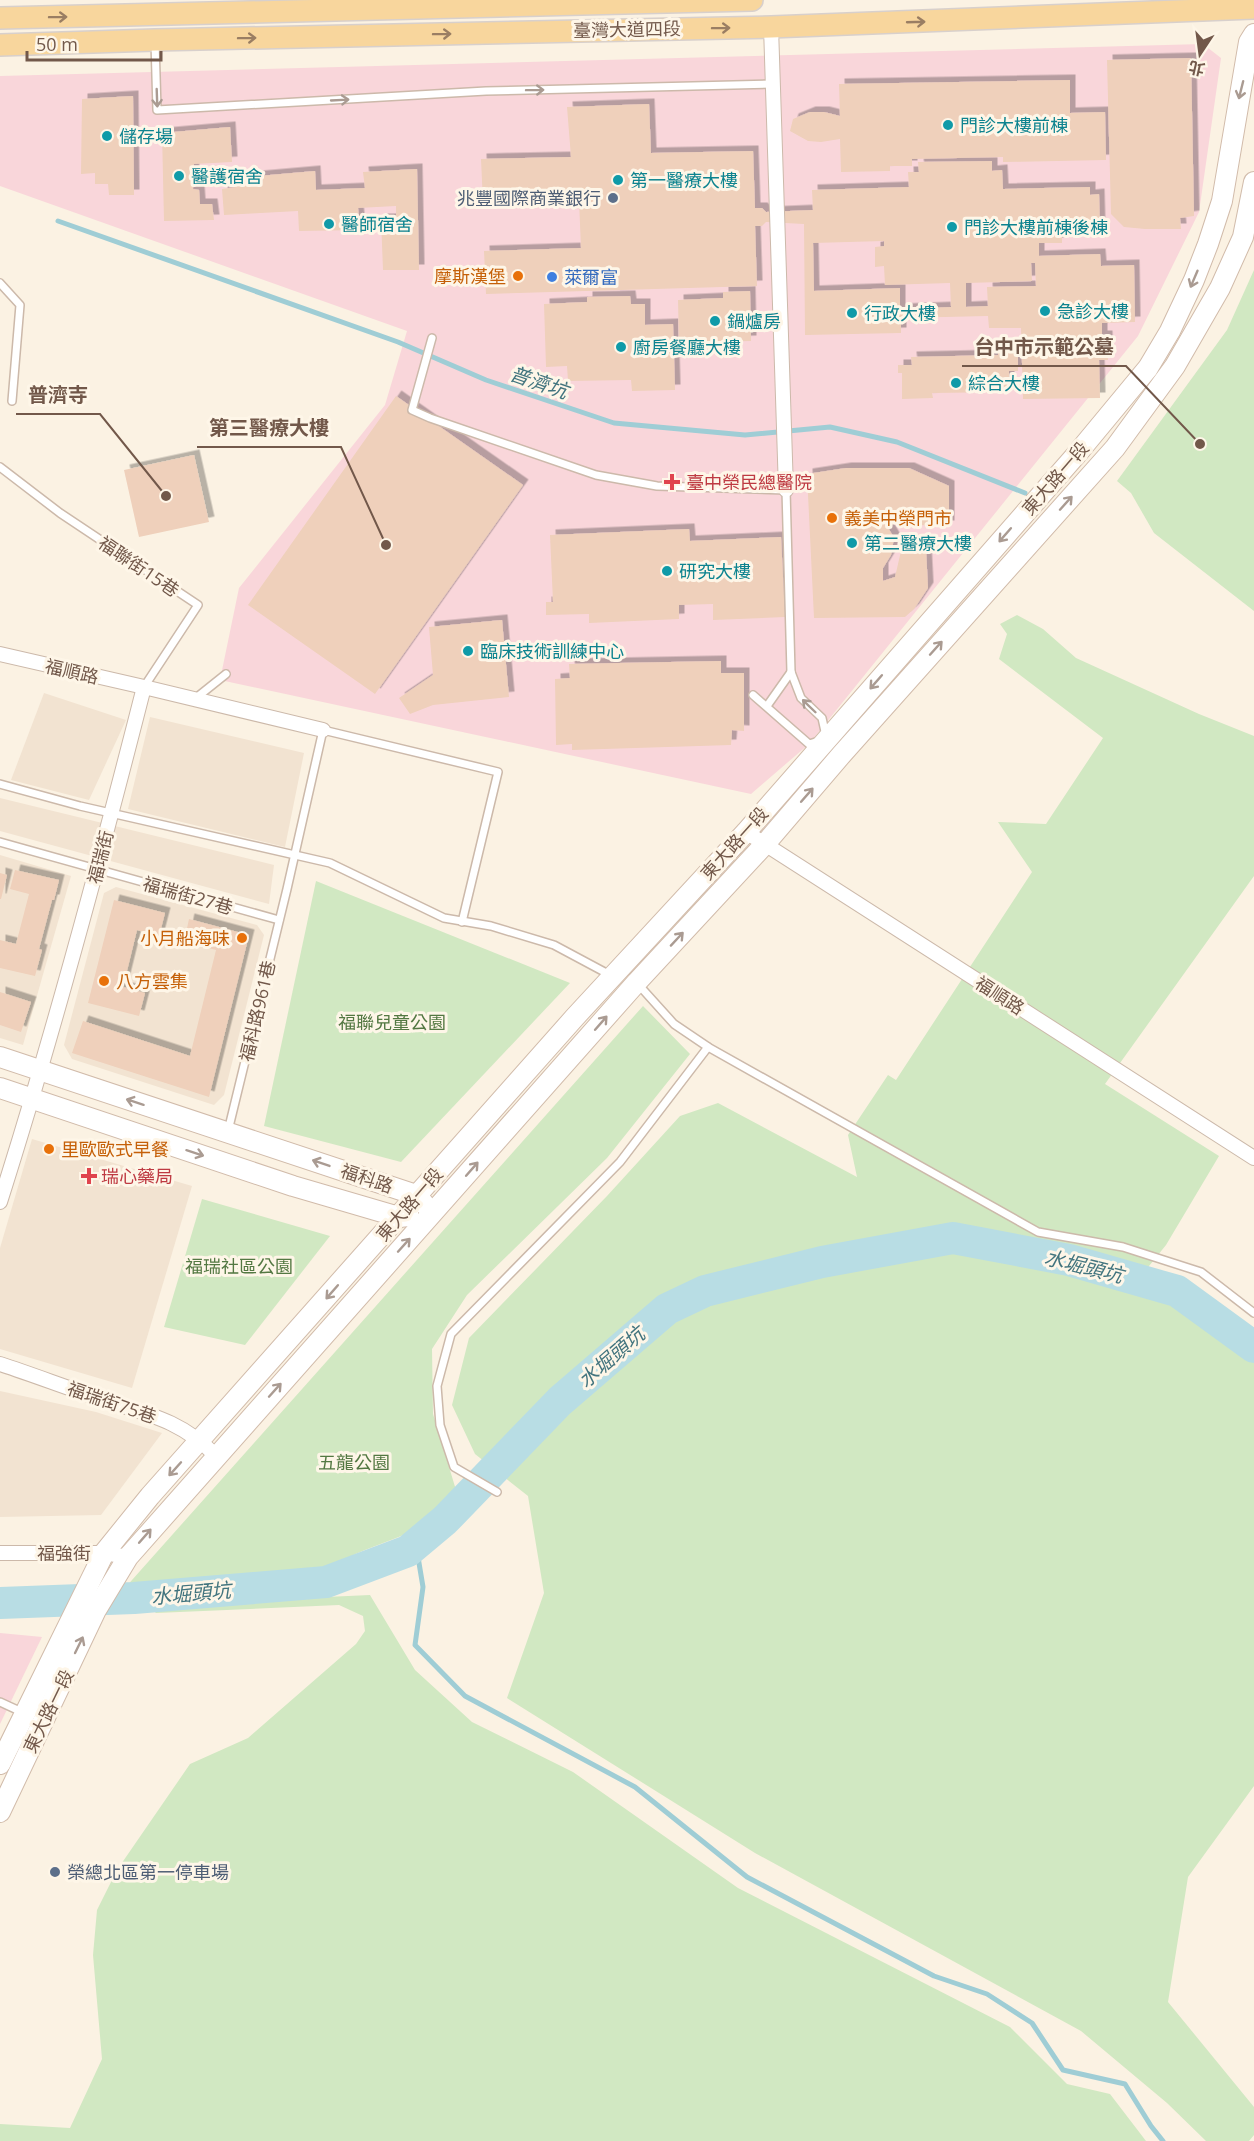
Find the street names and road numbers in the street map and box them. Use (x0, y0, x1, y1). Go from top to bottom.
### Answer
street label: 臺灣大道四段 (573, 16, 681, 42)
street label: 東大路一段 (1016, 436, 1094, 520)
street label: 福聯街15巷 (94, 530, 184, 602)
street label: 福順路 (43, 653, 101, 689)
street label: 東大路一段 (695, 802, 773, 884)
street label: 福瑞街 (82, 828, 118, 886)
street label: 福瑞街27巷 (140, 871, 236, 919)
street label: 福科路961巷 (234, 958, 280, 1064)
street label: 福順路 (971, 970, 1029, 1020)
street label: 福科路 (338, 1158, 396, 1198)
street label: 東大路一段 (370, 1162, 448, 1246)
street label: 福瑞街75巷 (64, 1376, 160, 1428)
street label: 福強街 (37, 1541, 91, 1565)
street label: 東大路一段 (17, 1665, 79, 1757)

